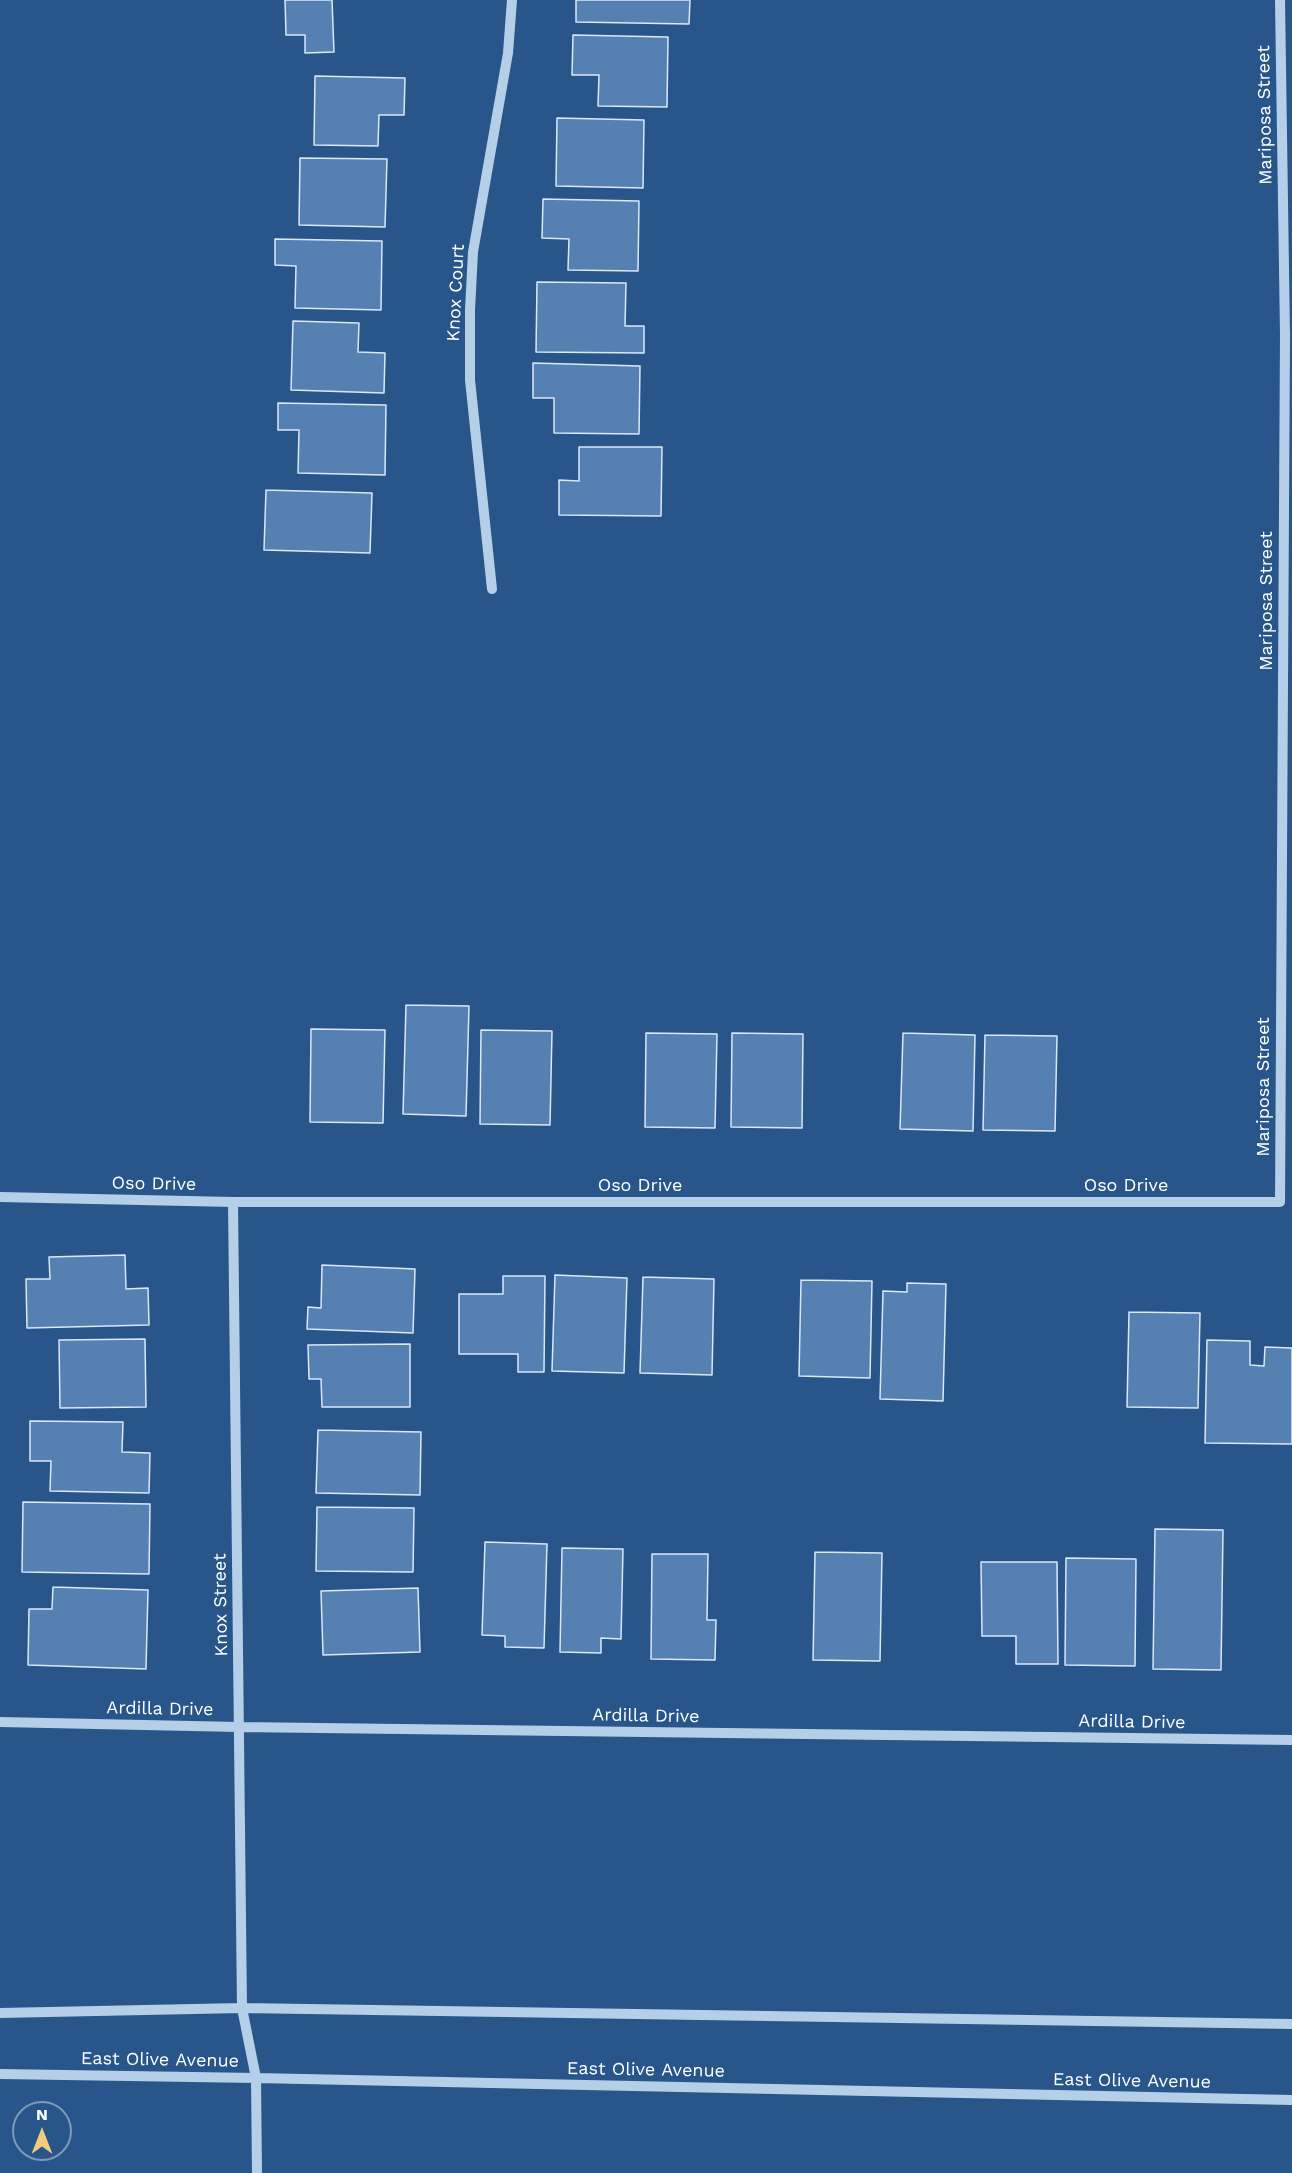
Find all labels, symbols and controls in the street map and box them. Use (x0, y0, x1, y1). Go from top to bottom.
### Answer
street label: Mariposa Street (1253, 45, 1277, 185)
street label: Knox Court (443, 244, 469, 342)
street label: Mariposa Street (1256, 531, 1278, 671)
street label: Mariposa Street (1253, 1017, 1275, 1157)
street label: Oso Drive (111, 1172, 197, 1196)
street label: Oso Drive (598, 1175, 682, 1197)
street label: Oso Drive (1084, 1175, 1168, 1197)
street label: Knox Street (209, 1553, 233, 1657)
street label: Ardilla Drive (106, 1697, 214, 1721)
street label: Ardilla Drive (592, 1704, 700, 1728)
street label: Ardilla Drive (1078, 1710, 1186, 1734)
street label: East Olive Avenue (81, 2048, 239, 2072)
street label: East Olive Avenue (567, 2058, 725, 2082)
street label: East Olive Avenue (1053, 2069, 1211, 2093)
north arrow (12, 2101, 72, 2161)
text: N (36, 2105, 48, 2124)

